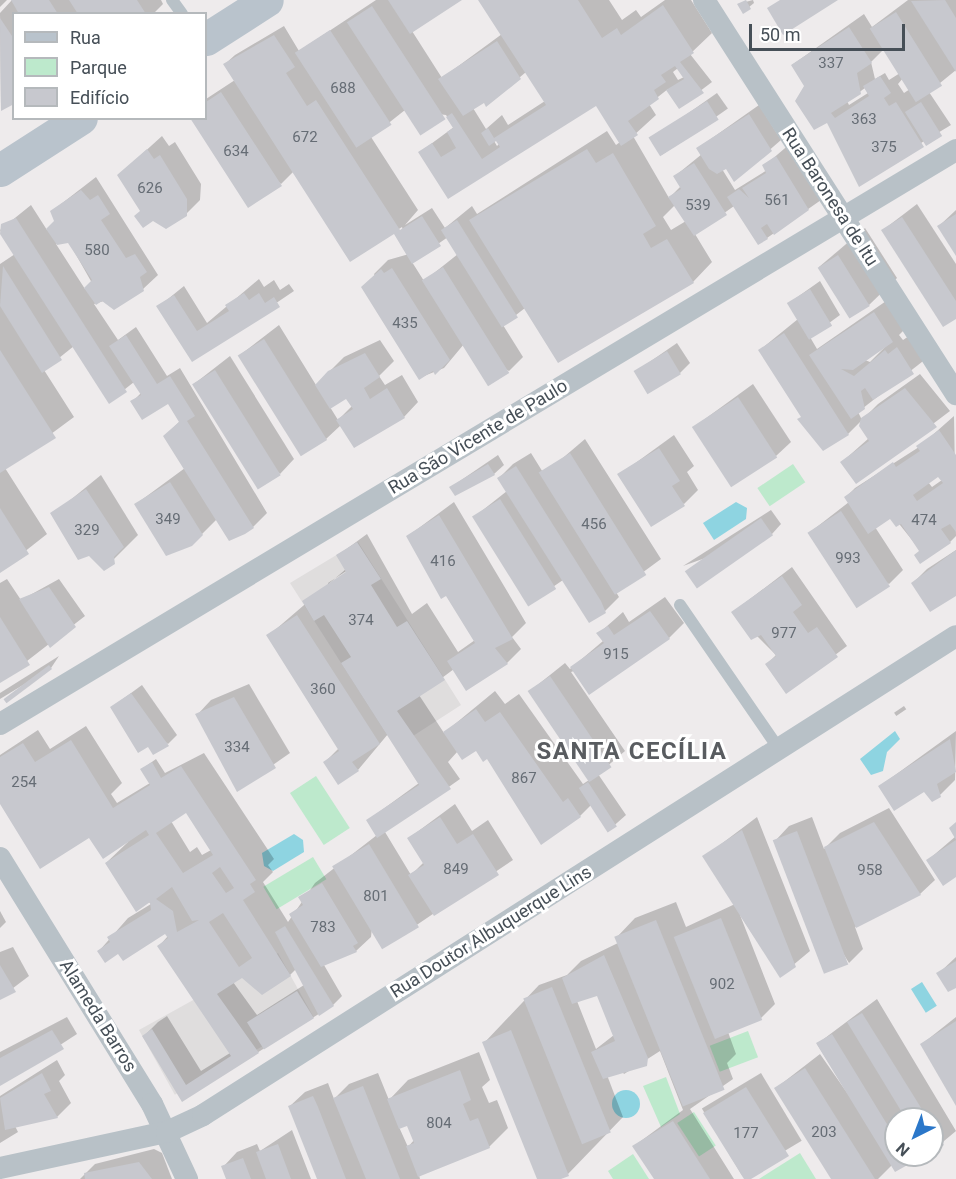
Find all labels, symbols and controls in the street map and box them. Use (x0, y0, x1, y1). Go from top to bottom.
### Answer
legend (12, 12, 207, 120)
scale bar (752, 12, 908, 50)
text: 50 m (760, 24, 800, 45)
text: Rua (70, 27, 101, 48)
house number: 337 (818, 55, 844, 73)
text: Parque (70, 57, 127, 78)
house number: 688 (330, 80, 356, 98)
text: Edifício (70, 87, 129, 108)
house number: 363 (851, 111, 877, 129)
street label: Rua Baronesa de Itu (777, 124, 883, 270)
house number: 672 (292, 129, 318, 147)
house number: 375 (871, 139, 897, 157)
house number: 634 (223, 143, 249, 161)
house number: 626 (137, 180, 163, 198)
house number: 561 (764, 192, 790, 210)
house number: 539 (685, 197, 711, 215)
house number: 580 (84, 242, 110, 260)
house number: 435 (392, 315, 418, 333)
street label: Rua São Vicente de Paulo (385, 375, 571, 499)
house number: 349 (155, 511, 181, 529)
house number: 474 (911, 512, 937, 530)
house number: 456 (581, 516, 607, 534)
house number: 329 (74, 522, 100, 540)
house number: 993 (835, 550, 861, 568)
house number: 416 (430, 553, 456, 571)
house number: 374 (348, 612, 374, 630)
house number: 977 (771, 625, 797, 643)
house number: 915 (603, 646, 629, 664)
house number: 360 (310, 681, 336, 699)
district label: SANTA CECÍLIA (537, 738, 727, 766)
house number: 334 (224, 739, 250, 757)
house number: 867 (511, 770, 537, 788)
house number: 254 (11, 774, 37, 792)
street label: Rua Doutor Albuquerque Lins (386, 861, 596, 1003)
house number: 849 (443, 861, 469, 879)
house number: 958 (857, 862, 883, 880)
house number: 801 (363, 888, 389, 906)
house number: 783 (310, 919, 336, 937)
street label: Alameda Barros (55, 956, 141, 1076)
house number: 902 (709, 976, 735, 994)
north arrow (884, 1107, 944, 1167)
house number: 804 (426, 1115, 452, 1133)
house number: 203 (811, 1124, 837, 1142)
house number: 177 (733, 1125, 759, 1143)
text: N (892, 1138, 914, 1160)

